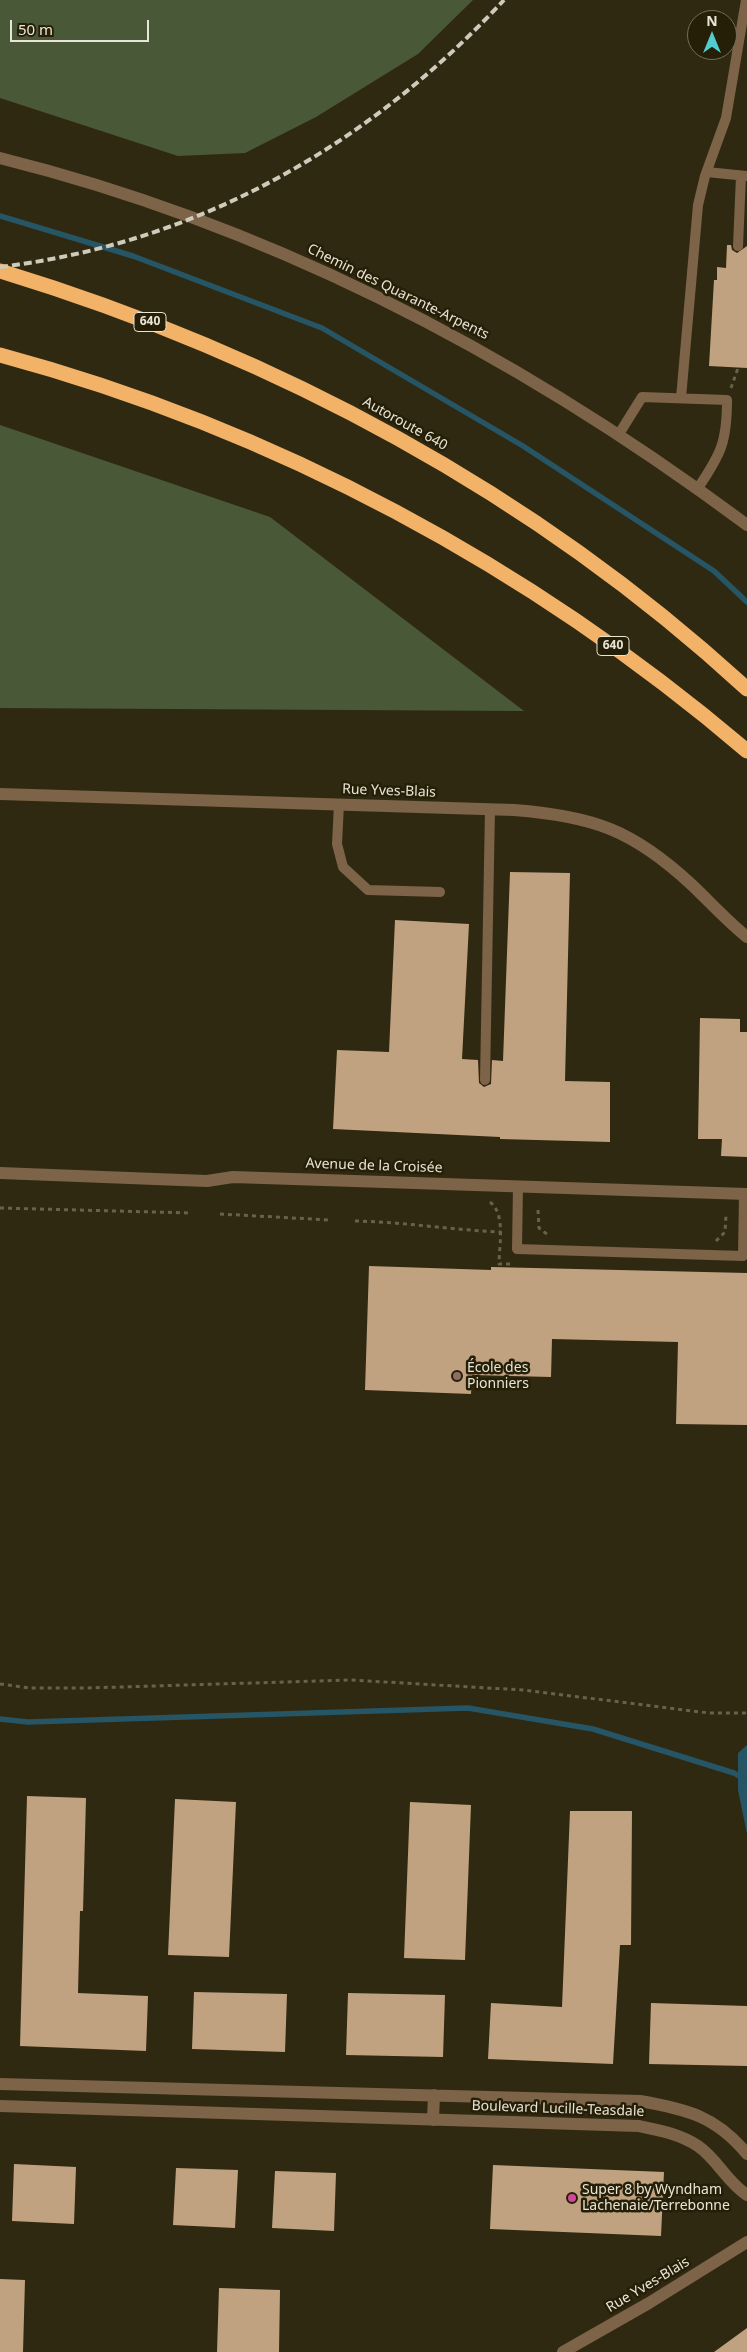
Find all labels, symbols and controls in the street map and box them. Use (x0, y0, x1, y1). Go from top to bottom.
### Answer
scale bar (12, 10, 151, 42)
north arrow (687, 10, 737, 60)
text: N (706, 11, 718, 30)
text: 50 m (18, 19, 53, 39)
street label: Chemin des Quarante-Arpents (305, 241, 491, 343)
road number: 640 (134, 313, 166, 332)
street label: Autoroute 640 (360, 394, 450, 454)
road number: 640 (597, 636, 629, 656)
street label: Rue Yves-Blais (342, 781, 436, 801)
street label: Avenue de la Croisée (305, 1155, 443, 1177)
place label: École des Pionniers (467, 1360, 529, 1392)
marker: École des Pionniers (451, 1370, 463, 1382)
street label: Boulevard Lucille-Teasdale (471, 2098, 645, 2120)
place label: Super 8 by Wyndham Lachenaie/Terrebonne (582, 2182, 730, 2214)
marker: Super 8 by Wyndham Lachenaie/Terrebonne (566, 2192, 578, 2204)
street label: Rue Yves-Blais (603, 2254, 693, 2316)

